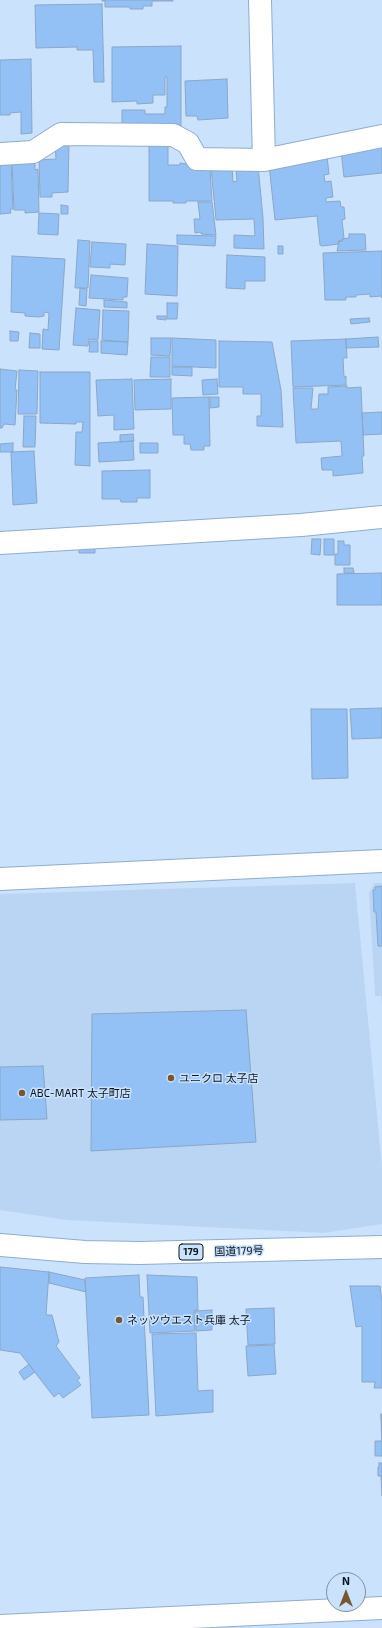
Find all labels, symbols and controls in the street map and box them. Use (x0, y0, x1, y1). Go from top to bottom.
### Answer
place label: ユニクロ 太子店 (179, 1071, 258, 1085)
marker: ユニクロ 太子店 (166, 1073, 176, 1083)
place label: ABC-MART 太子町店 (30, 1086, 131, 1100)
marker: ABC-MART 太子町店 (17, 1088, 27, 1098)
road number: 179 (179, 1244, 203, 1260)
street label: 国道179号 (214, 1244, 264, 1258)
place label: ネッツウエスト兵庫 太子 (127, 1313, 250, 1327)
marker: ネッツウエスト兵庫 太子 (114, 1315, 124, 1325)
north arrow (326, 1572, 366, 1612)
text: N (342, 1574, 350, 1587)

